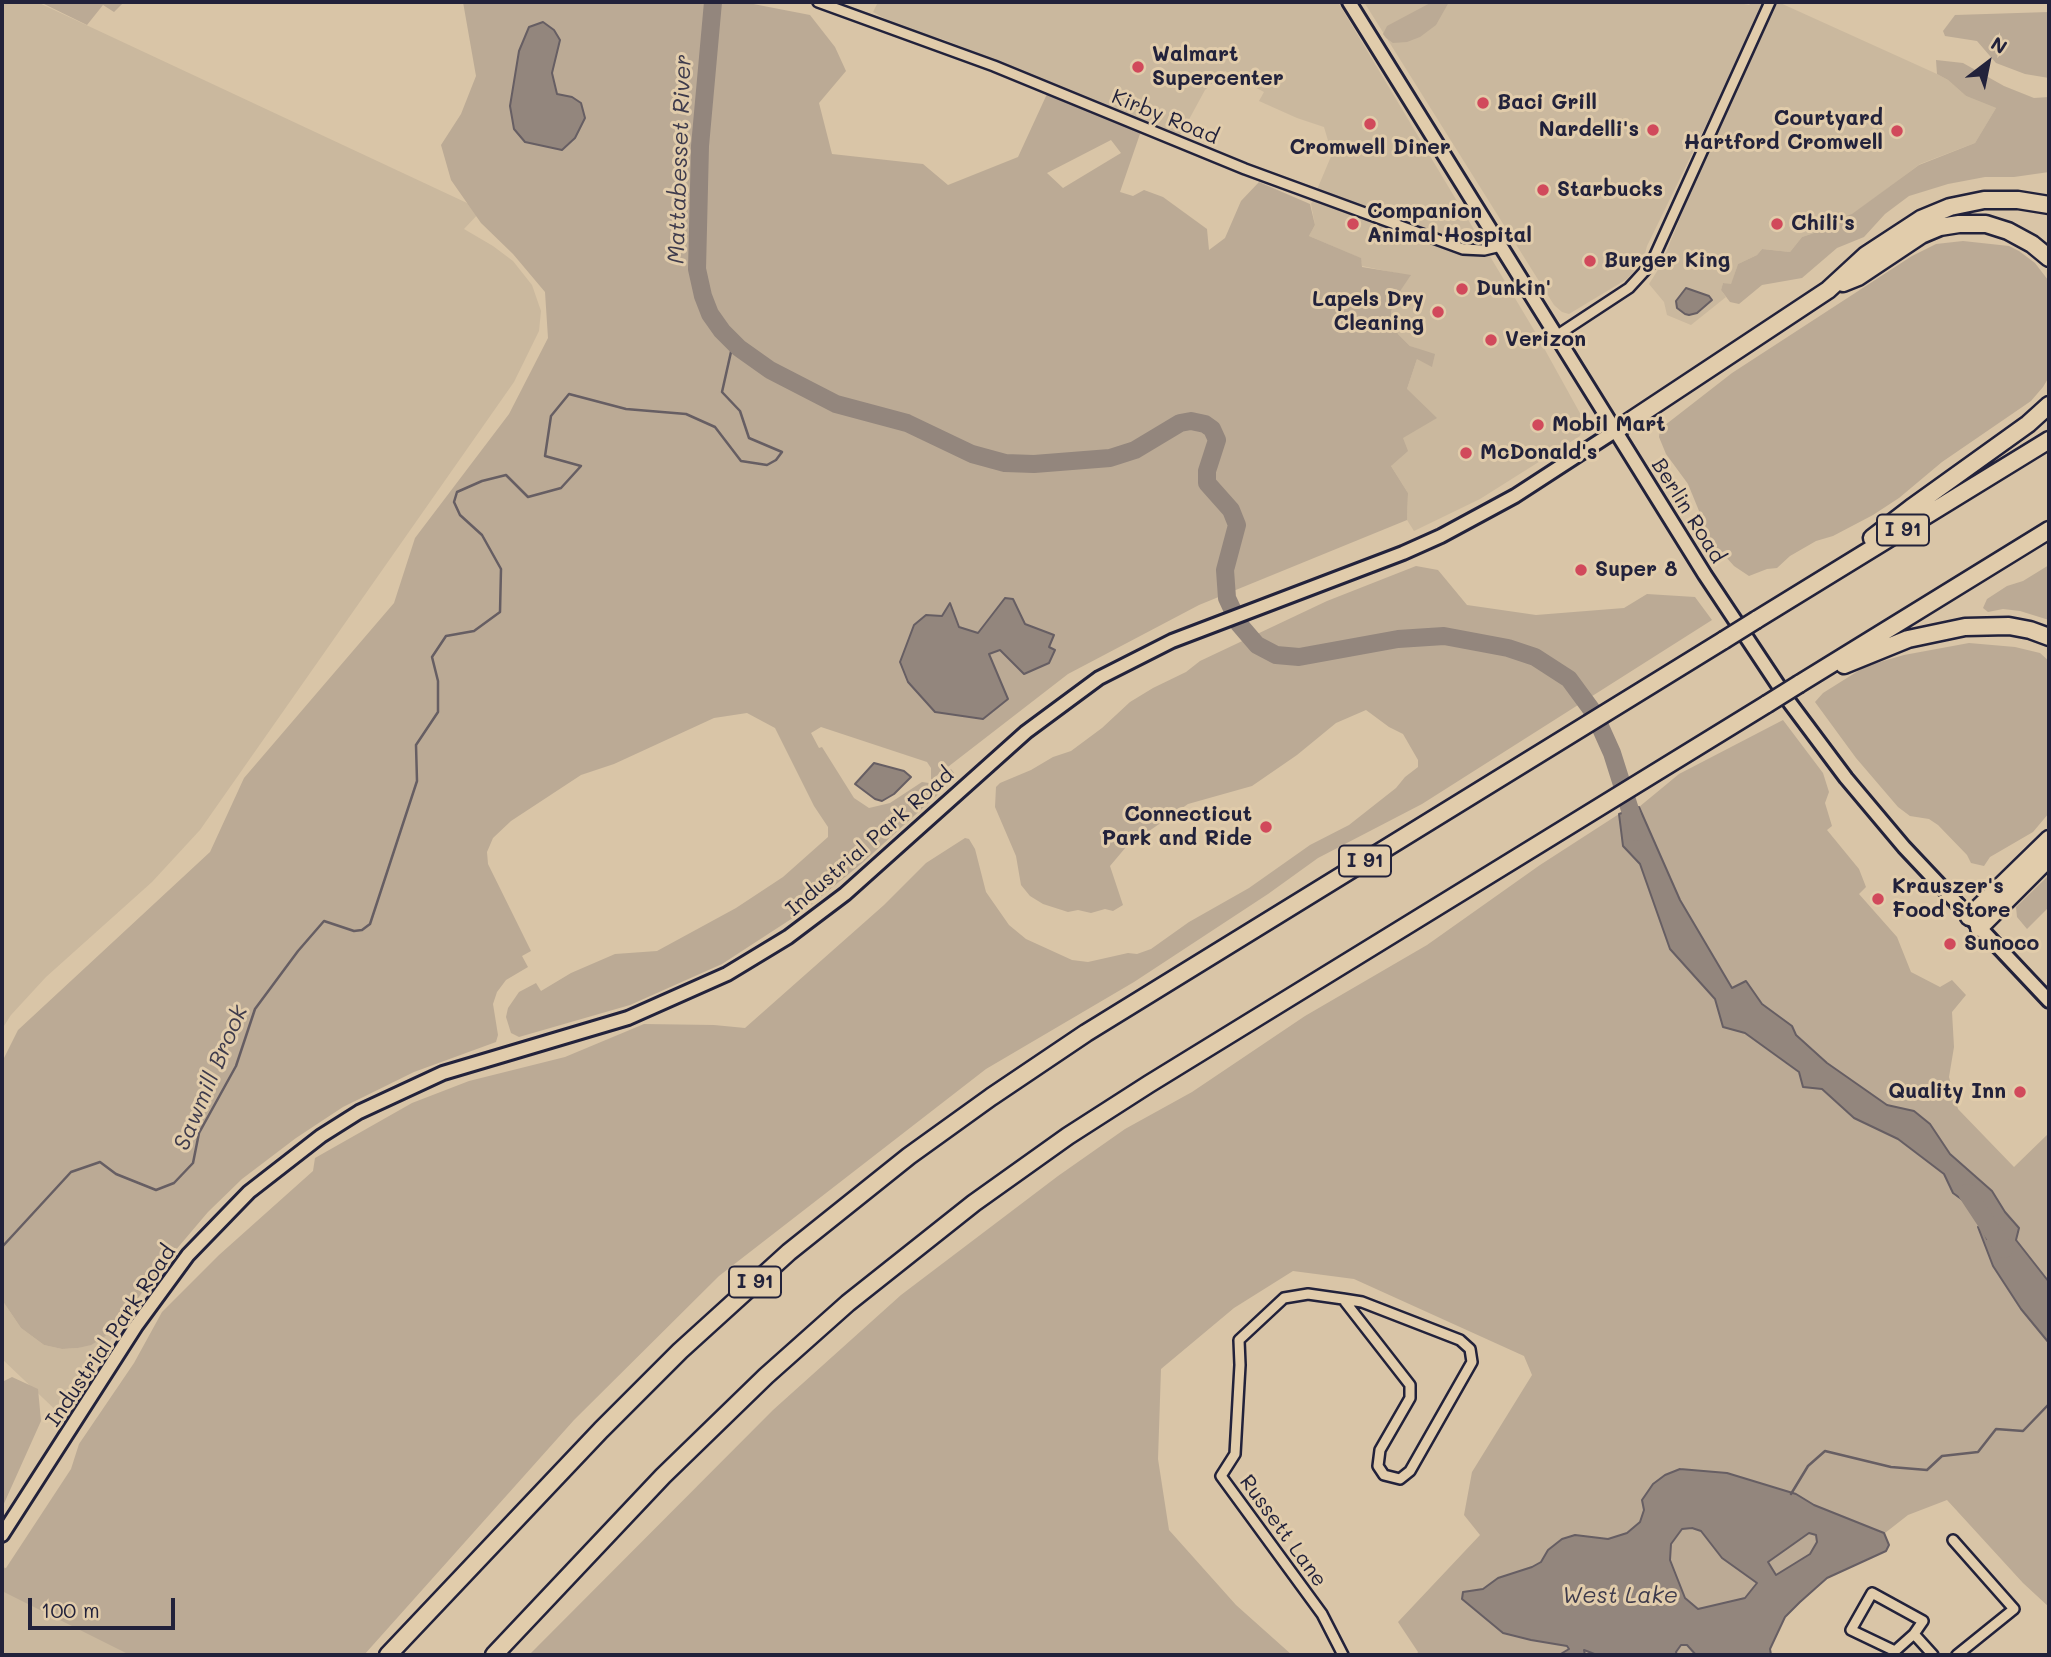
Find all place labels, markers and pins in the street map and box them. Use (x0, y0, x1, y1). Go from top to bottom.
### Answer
place label: Walmart Supercenter (1152, 42, 1284, 92)
marker: Walmart Supercenter (1130, 59, 1146, 75)
place label: Baci Grill (1497, 90, 1597, 116)
marker: Baci Grill (1475, 95, 1491, 111)
place label: Courtyard Hartford Cromwell (1683, 106, 1883, 156)
marker: Cromwell Diner (1362, 116, 1378, 132)
place label: Nardelli's (1539, 117, 1639, 143)
marker: Nardelli's (1645, 122, 1661, 138)
marker: Courtyard Hartford Cromwell (1889, 123, 1905, 139)
place label: Cromwell Diner (1289, 135, 1451, 161)
place label: Starbucks (1557, 177, 1663, 203)
marker: Starbucks (1535, 182, 1551, 198)
place label: Companion Animal Hospital (1367, 199, 1532, 249)
place label: Chili's (1791, 211, 1855, 237)
marker: Companion Animal Hospital (1345, 216, 1361, 232)
marker: Chili's (1769, 216, 1785, 232)
place label: Burger King (1604, 248, 1730, 274)
marker: Burger King (1582, 253, 1598, 269)
place label: Dunkin' (1476, 276, 1551, 302)
marker: Dunkin' (1454, 281, 1470, 297)
place label: Lapels Dry Cleaning (1312, 287, 1424, 337)
marker: Lapels Dry Cleaning (1430, 304, 1446, 320)
place label: Verizon (1505, 327, 1586, 353)
marker: Verizon (1483, 332, 1499, 348)
place label: Mobil Mart (1552, 412, 1666, 438)
marker: Mobil Mart (1530, 417, 1546, 433)
place label: McDonald's (1480, 440, 1597, 466)
marker: McDonald's (1458, 445, 1474, 461)
place label: Super 8 (1595, 557, 1677, 583)
marker: Super 8 (1573, 562, 1589, 578)
place label: Connecticut Park and Ride (1102, 802, 1252, 852)
marker: Connecticut Park and Ride (1258, 819, 1274, 835)
place label: Krauszer's Food Store (1892, 874, 2010, 924)
marker: Krauszer's Food Store (1870, 891, 1886, 907)
place label: Sunoco (1964, 931, 2039, 957)
marker: Sunoco (1942, 936, 1958, 952)
place label: Quality Inn (1888, 1079, 2006, 1105)
marker: Quality Inn (2012, 1084, 2028, 1100)

